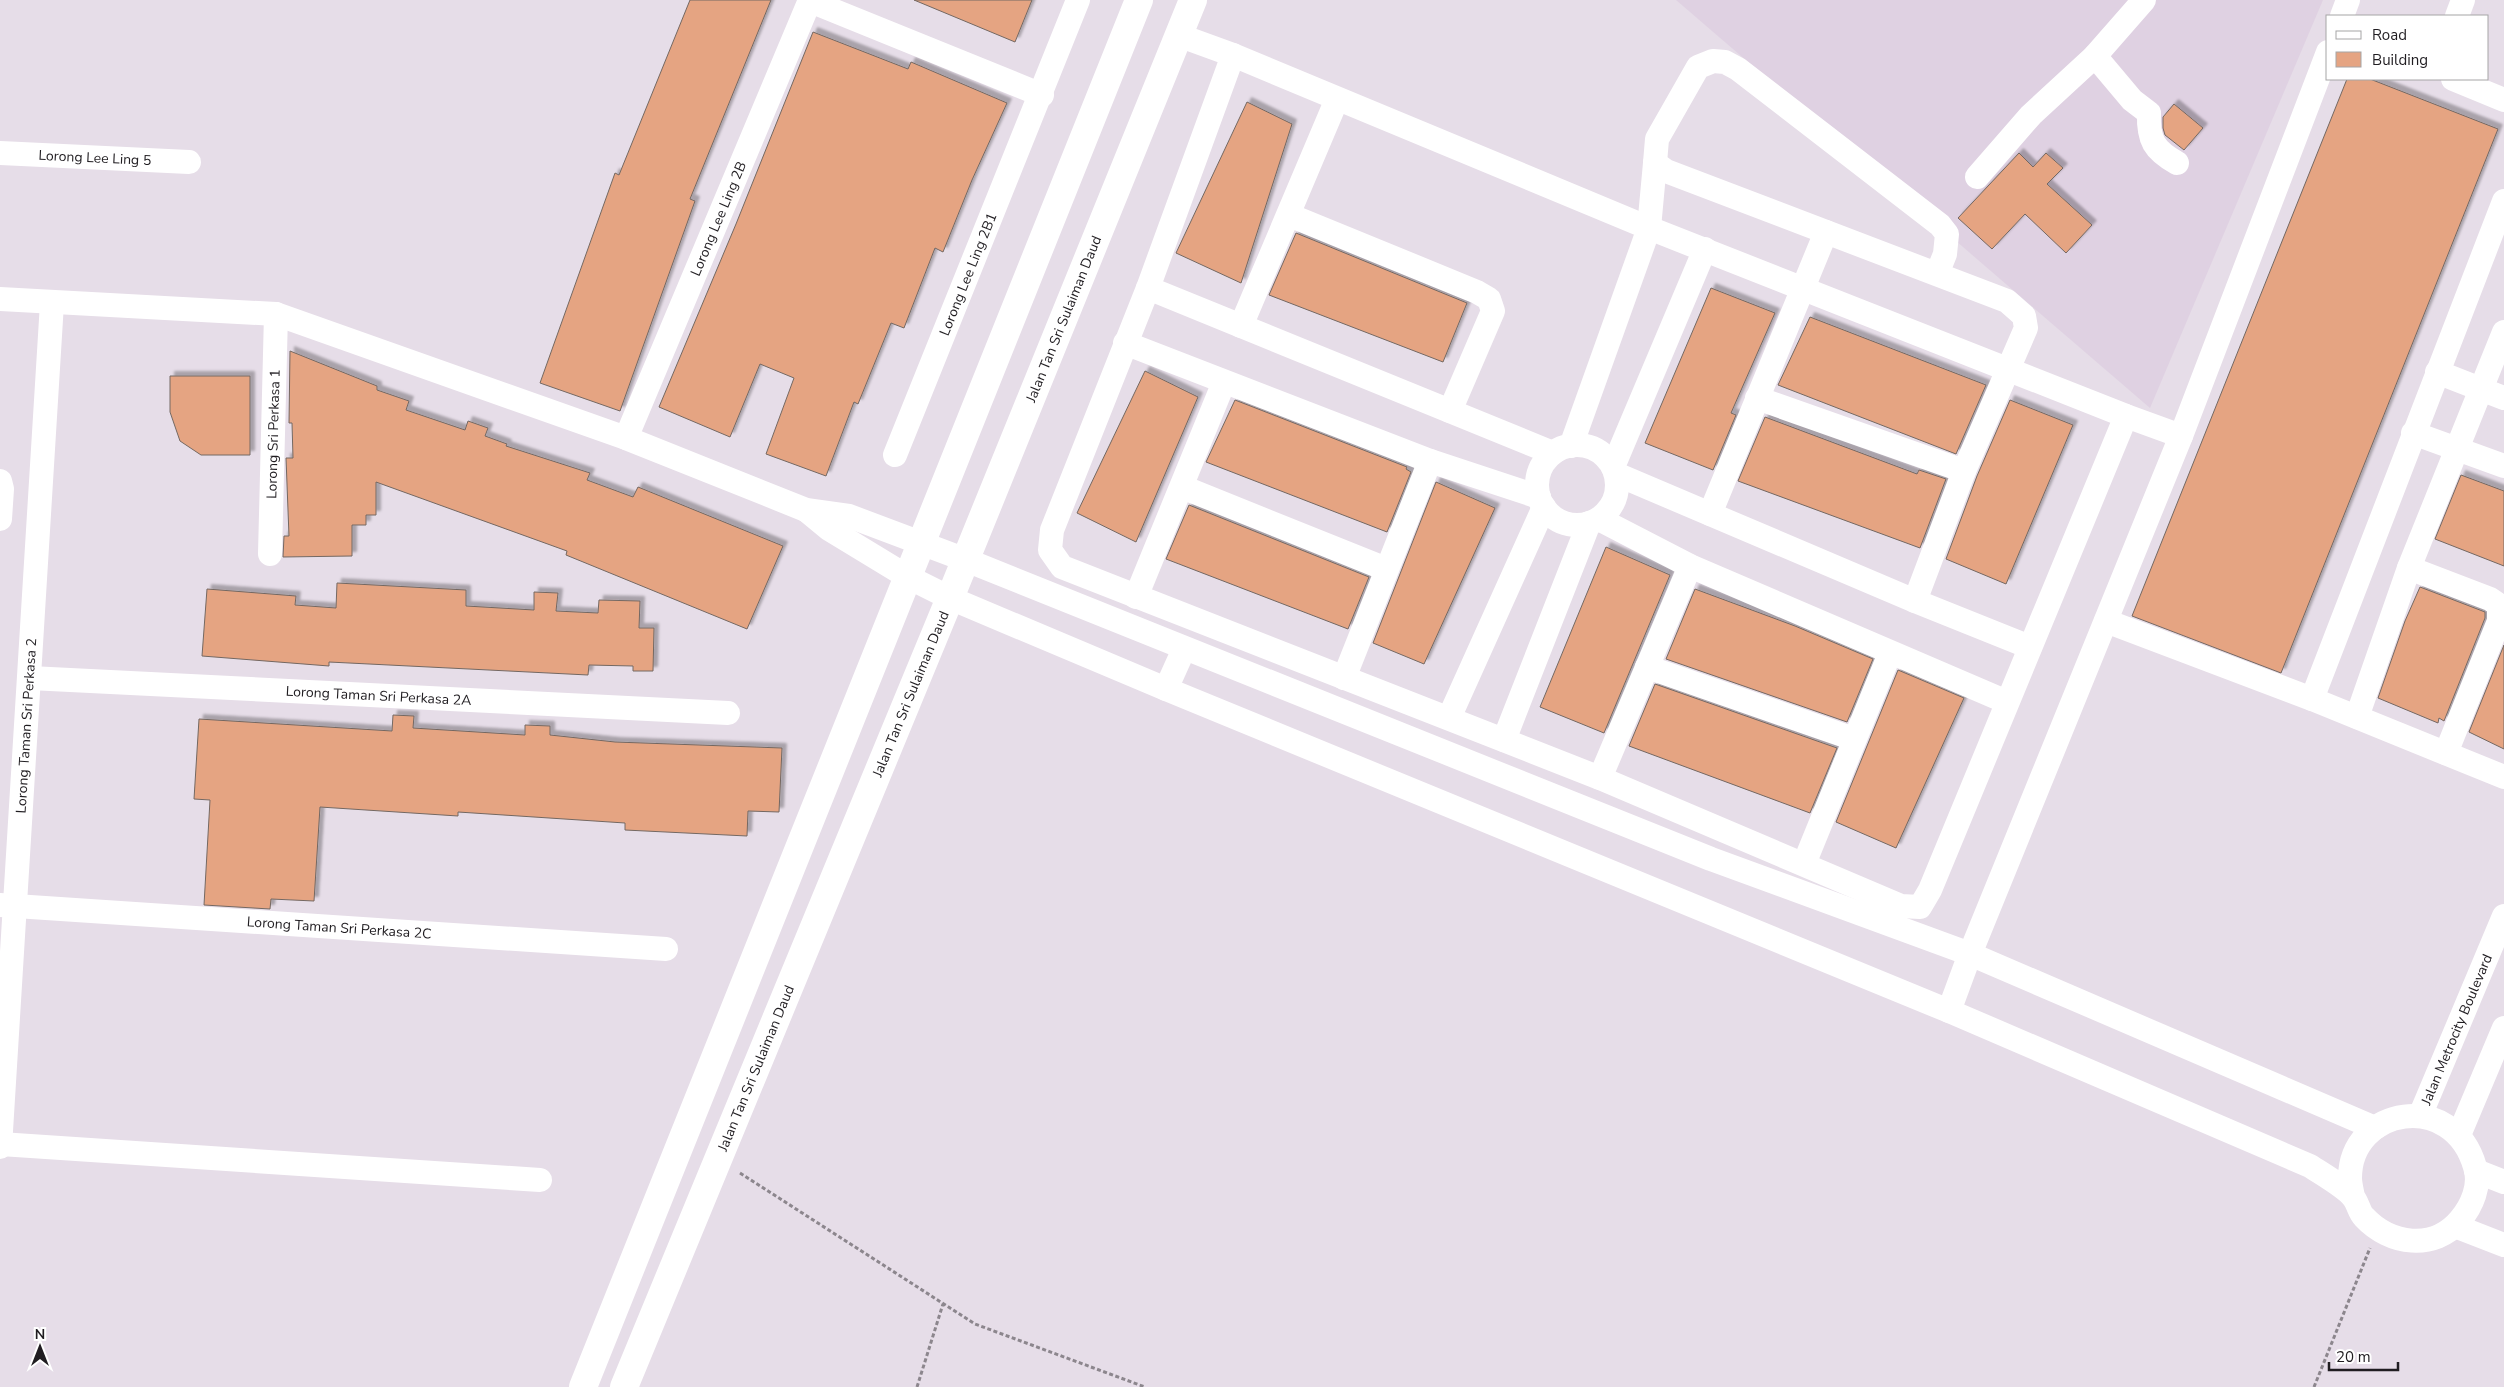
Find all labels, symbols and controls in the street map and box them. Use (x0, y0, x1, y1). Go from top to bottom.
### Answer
legend (2326, 15, 2489, 80)
text: Road (2372, 25, 2407, 45)
text: Building (2372, 50, 2428, 70)
street label: Lorong Lee Ling 5 (38, 145, 152, 170)
street label: Lorong Lee Ling 2B (686, 158, 751, 279)
street label: Lorong Lee Ling 2B1 (935, 210, 1001, 338)
street label: Jalan Tan Sri Sulaiman Daud (1021, 233, 1106, 406)
street label: Lorong Sri Perkasa 1 (262, 369, 284, 499)
street label: Jalan Tan Sri Sulaiman Daud (867, 608, 953, 781)
street label: Lorong Taman Sri Perkasa 2 (11, 638, 41, 814)
street label: Lorong Taman Sri Perkasa 2A (285, 681, 472, 710)
street label: Lorong Taman Sri Perkasa 2C (246, 912, 432, 943)
street label: Jalan Metrocity Boulevard (2416, 951, 2497, 1109)
street label: Jalan Tan Sri Sulaiman Daud (713, 982, 799, 1155)
north arrow (15, 1322, 65, 1372)
text: N (35, 1325, 45, 1344)
scale bar (2329, 1340, 2398, 1372)
text: 20 m (2336, 1347, 2371, 1367)

